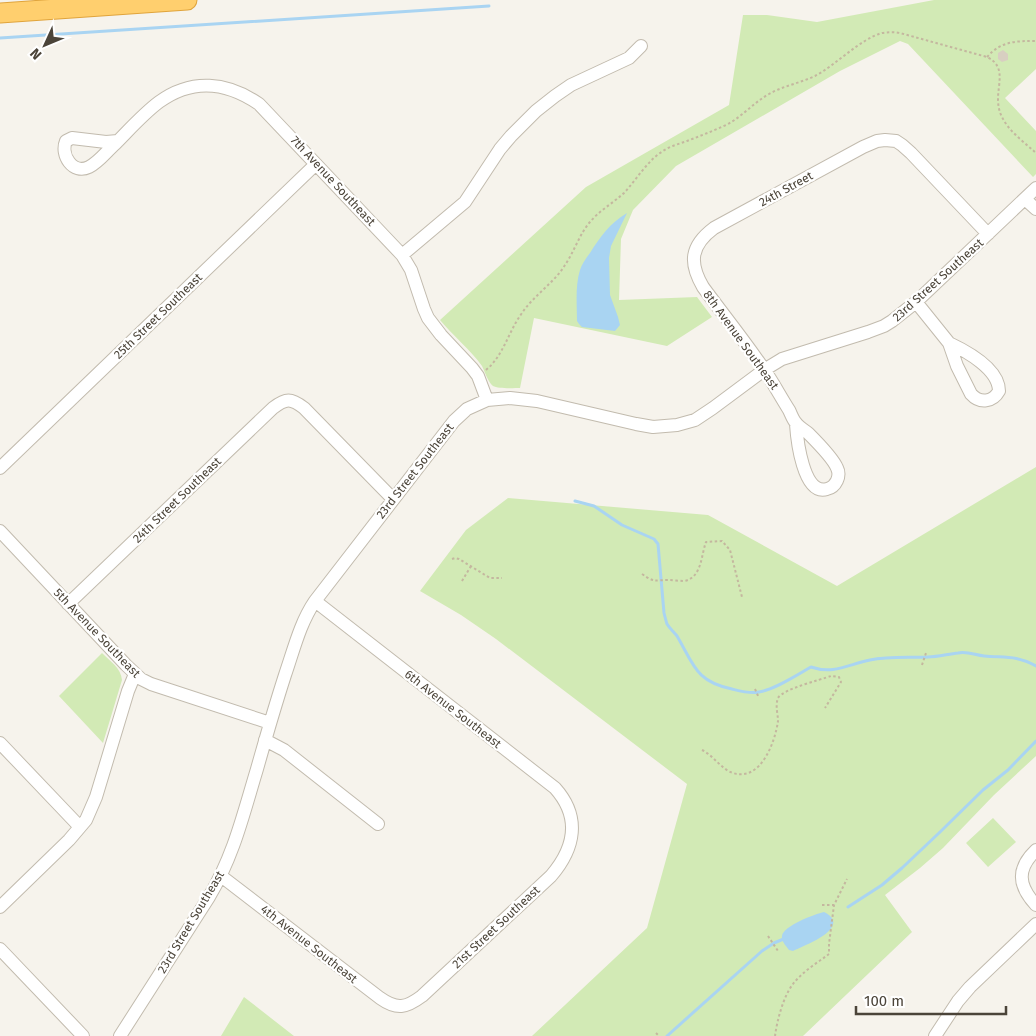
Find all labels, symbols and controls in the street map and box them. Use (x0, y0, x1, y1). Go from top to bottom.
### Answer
north arrow (20, 20, 70, 70)
text: N (27, 44, 45, 63)
street label: 7th Avenue Southeast (288, 133, 379, 229)
street label: 24th Street (757, 168, 816, 209)
street label: 23rd Street Southeast (890, 235, 987, 324)
street label: 25th Street Southeast (111, 270, 205, 362)
street label: 8th Avenue Southeast (700, 288, 782, 393)
street label: 23rd Street Southeast (373, 420, 457, 521)
street label: 24th Street Southeast (130, 454, 224, 546)
street label: 5th Avenue Southeast (51, 586, 144, 681)
street label: 6th Avenue Southeast (402, 667, 505, 751)
street label: 23rd Street Southeast (155, 868, 227, 976)
street label: 21st Street Southeast (449, 882, 543, 971)
street label: 4th Avenue Southeast (258, 902, 361, 986)
scale bar (856, 984, 1006, 1016)
text: 100 m (864, 992, 904, 1010)

